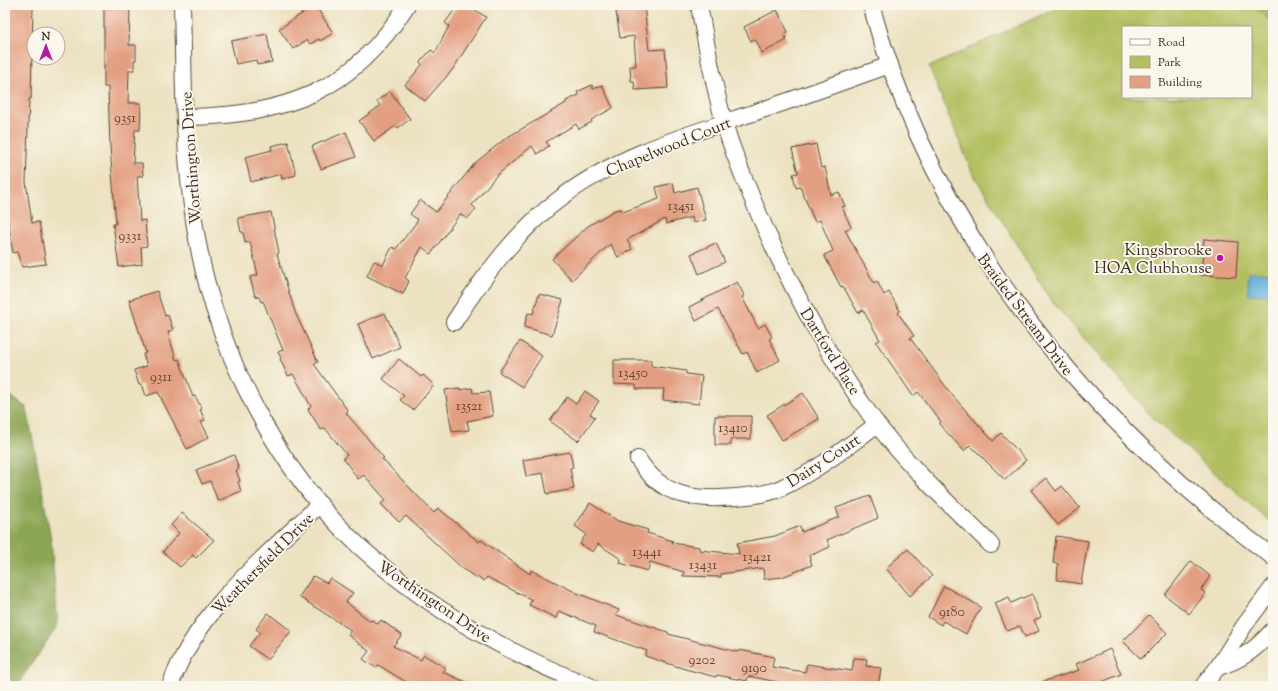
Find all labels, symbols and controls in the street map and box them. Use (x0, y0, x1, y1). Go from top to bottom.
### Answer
north arrow (26, 26, 66, 66)
legend (1122, 26, 1252, 98)
text: N (41, 29, 51, 45)
text: Road (1158, 34, 1185, 52)
text: Park (1158, 54, 1181, 72)
text: Building (1158, 74, 1202, 92)
street label: Worthington Drive (176, 91, 209, 225)
house number: 9351 (114, 109, 136, 129)
street label: Chapelwood Court (603, 112, 736, 184)
house number: 13451 (667, 197, 695, 217)
house number: 9331 (119, 227, 142, 247)
place label: Kingsbrooke HOA Clubhouse (1094, 240, 1212, 281)
street label: Braided Stream Drive (970, 250, 1078, 381)
marker: Kingsbrooke HOA Clubhouse (1215, 253, 1225, 263)
street label: Dartford Place (793, 304, 865, 400)
house number: 13450 (618, 364, 648, 384)
house number: 9311 (150, 368, 172, 388)
house number: 13521 (456, 397, 482, 417)
house number: 13410 (718, 419, 748, 439)
street label: Dairy Court (783, 429, 866, 495)
street label: Weathersfield Drive (207, 508, 320, 621)
house number: 13441 (632, 543, 662, 563)
house number: 13421 (743, 548, 772, 568)
street label: Worthington Drive (372, 556, 495, 650)
house number: 13431 (689, 556, 717, 576)
house number: 9180 (939, 603, 965, 623)
house number: 9202 (688, 651, 716, 671)
house number: 9190 (741, 659, 767, 679)

